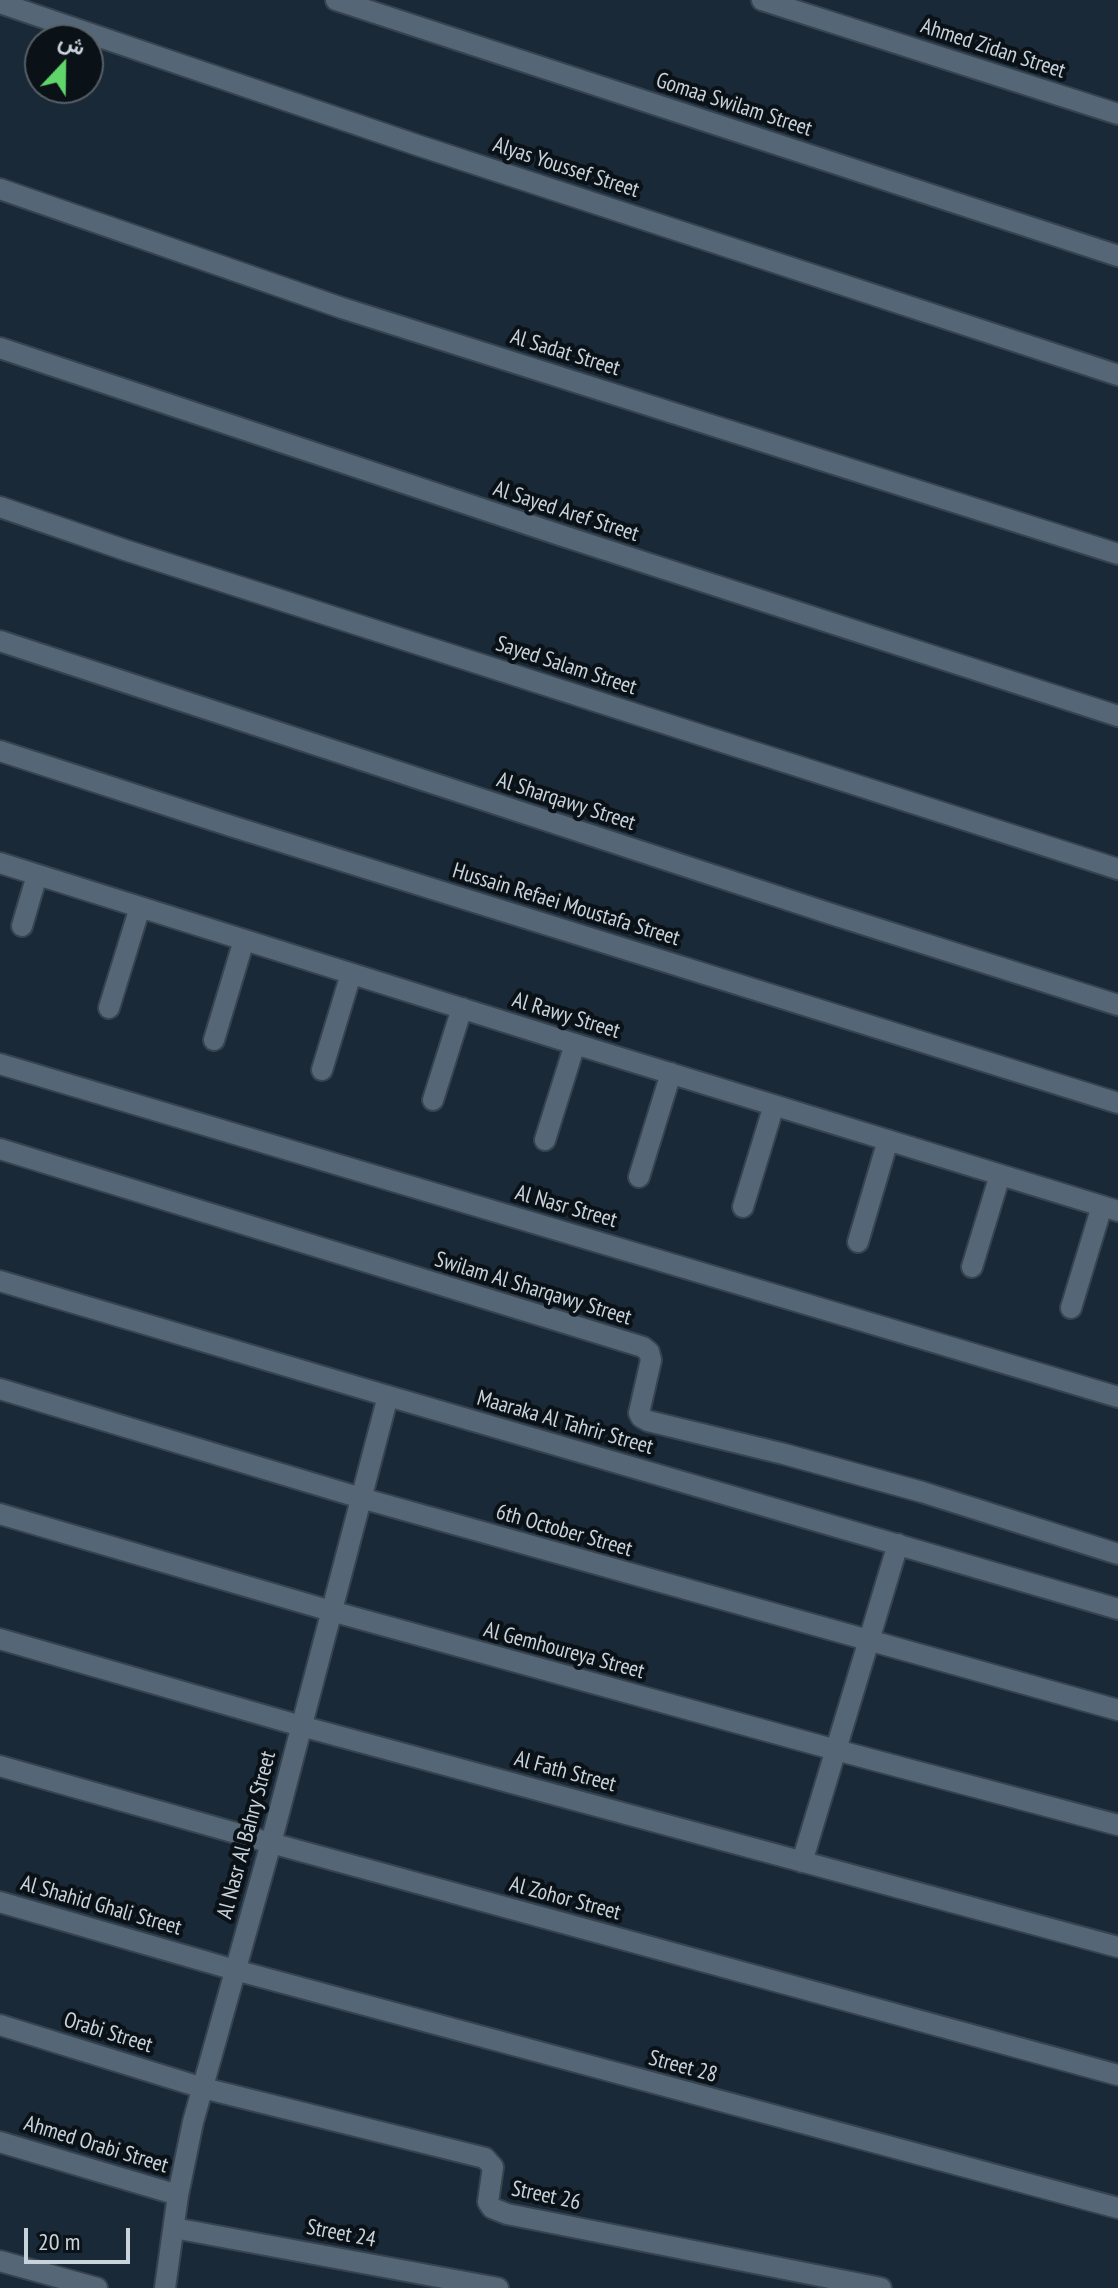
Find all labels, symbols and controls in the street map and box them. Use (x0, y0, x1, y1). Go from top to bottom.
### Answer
street label: Ahmed Zidan Street (917, 13, 1069, 85)
north arrow (24, 24, 104, 104)
text: ش (55, 26, 90, 62)
street label: Gomaa Swilam Street (653, 67, 815, 143)
street label: Alyas Youssef Street (490, 132, 642, 204)
street label: Al Sadat Street (507, 324, 623, 382)
street label: Al Sayed Aref Street (490, 476, 642, 548)
street label: Sayed Salam Street (492, 631, 640, 701)
street label: Al Sharqawy Street (493, 767, 639, 837)
street label: Hussain Refaei Moustafa Street (449, 858, 683, 952)
street label: Al Rawy Street (509, 987, 623, 1045)
street label: Al Nasr Street (512, 1180, 620, 1234)
street label: Swilam Al Sharqawy Street (432, 1247, 634, 1331)
street label: Maaraka Al Tahrir Street (474, 1385, 656, 1461)
street label: 6th October Street (493, 1499, 635, 1563)
street label: Al Gemhoureya Street (481, 1617, 647, 1685)
street label: Al Fath Street (511, 1746, 619, 1798)
street label: Al Nasr Al Bahry Street (212, 1748, 282, 1922)
street label: Al Shahid Ghali Street (18, 1870, 184, 1942)
street label: Al Zohor Street (507, 1872, 623, 1926)
street label: Orabi Street (60, 2007, 156, 2059)
street label: Street 28 (646, 2045, 720, 2089)
street label: Ahmed Orabi Street (21, 2111, 171, 2179)
street label: Street 26 (509, 2176, 583, 2216)
scale bar (28, 2212, 134, 2262)
street label: Street 24 (304, 2214, 378, 2254)
text: 20 m (38, 2226, 80, 2257)

